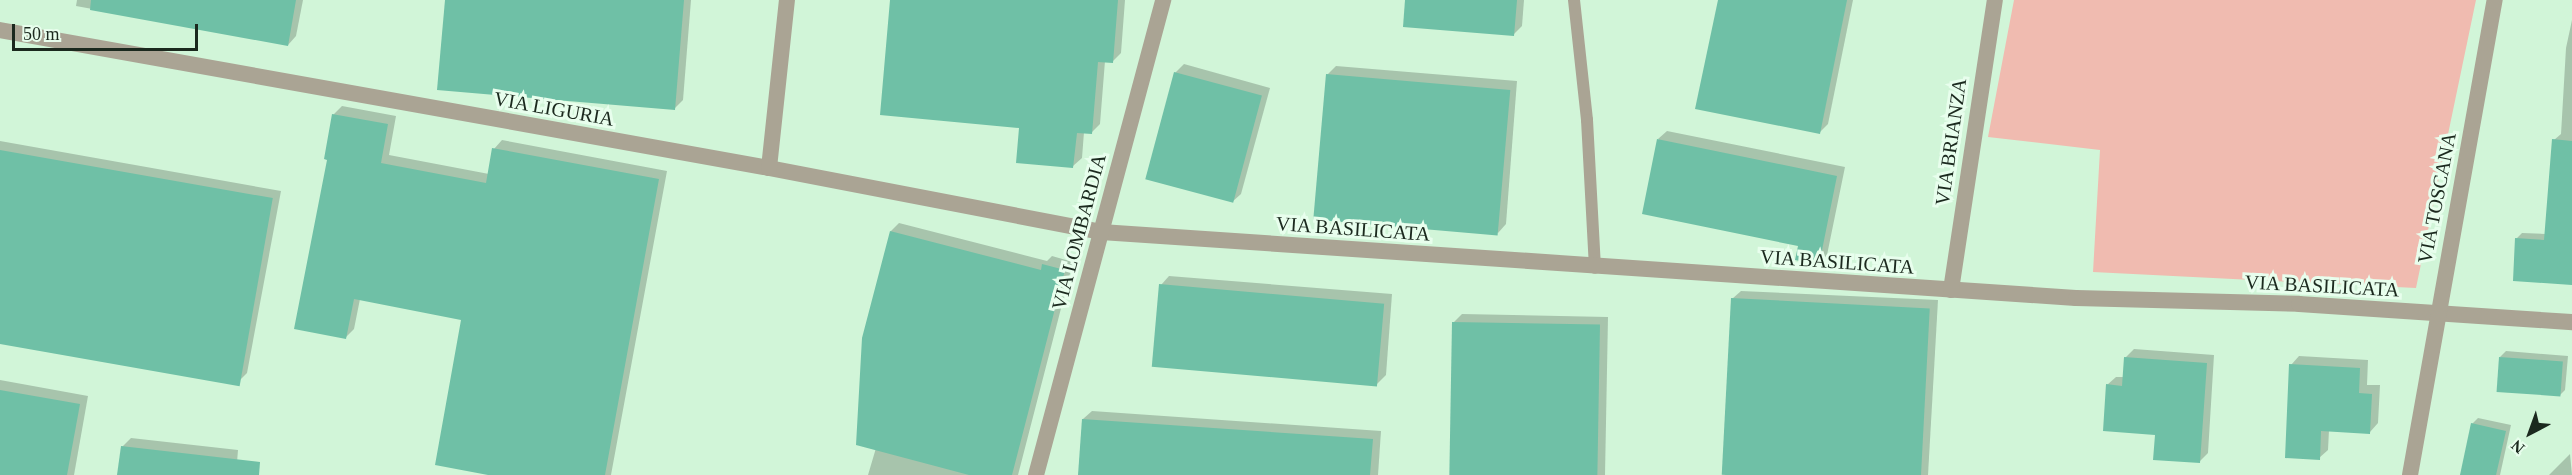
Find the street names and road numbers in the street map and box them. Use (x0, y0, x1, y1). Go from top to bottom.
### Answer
street label: VIA BRIANZA (1930, 76, 1972, 208)
street label: VIA LIGURIA (491, 87, 617, 131)
street label: VIA TOSCANA (2412, 130, 2462, 266)
street label: VIA LOMBARDIA (1046, 151, 1112, 313)
street label: VIA BASILICATA (1275, 212, 1431, 246)
street label: VIA BASILICATA (1759, 245, 1915, 279)
street label: VIA BASILICATA (2244, 270, 2400, 302)

